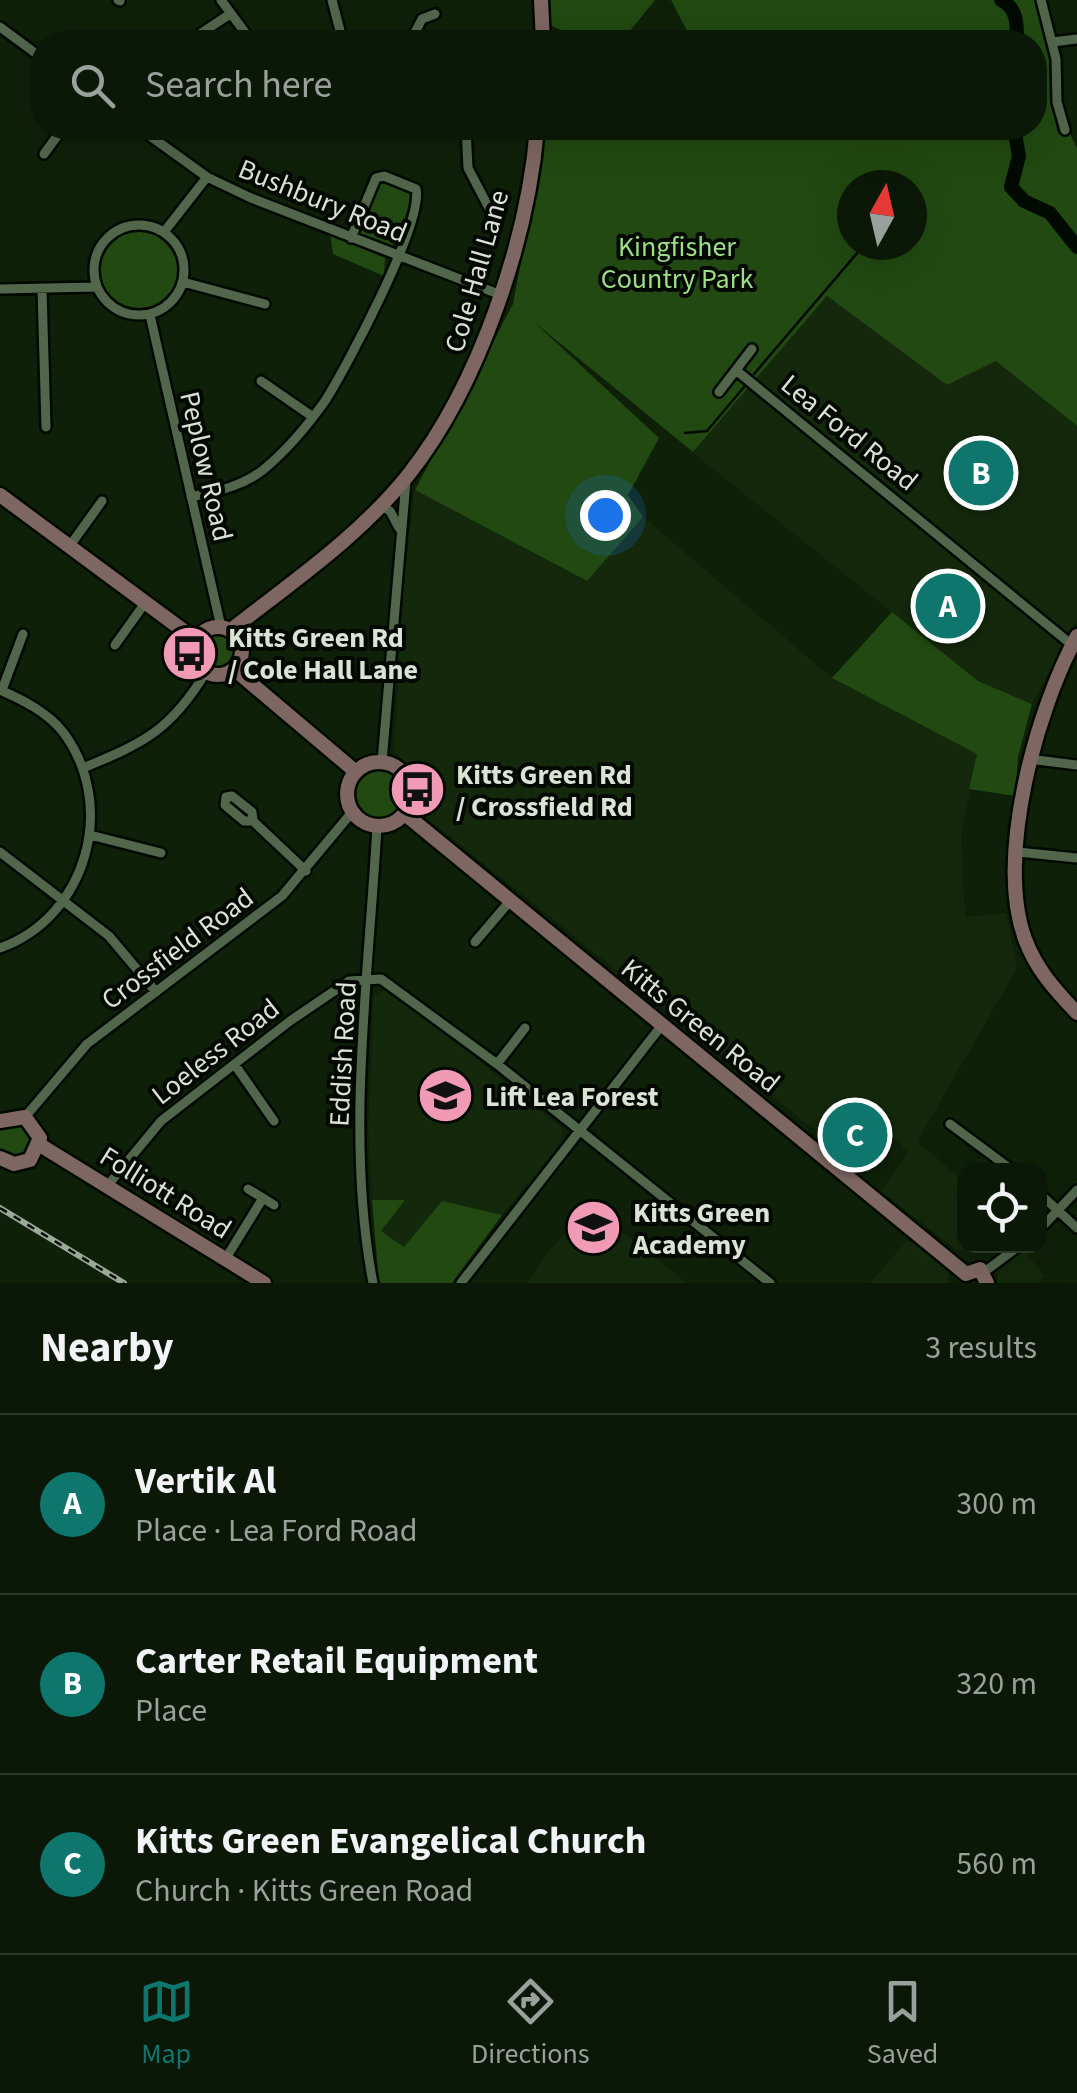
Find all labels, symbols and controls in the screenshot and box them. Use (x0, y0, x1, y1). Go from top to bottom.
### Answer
search box (30, 30, 1047, 140)
icon: search (65, 58, 120, 113)
text: Search here (145, 58, 332, 112)
street label: Bushbury Road (232, 149, 413, 253)
north arrow (837, 170, 927, 260)
street label: Cole Hall Lane (435, 186, 519, 357)
park label: Kingfisher Country Park (601, 227, 753, 299)
street label: Lea Ford Road (772, 365, 926, 500)
street label: Peplow Road (169, 387, 243, 545)
pin: B (948, 436, 1014, 510)
your location (580, 490, 631, 541)
pin: A (916, 568, 980, 644)
place label: Kitts Green Rd / Cole Hall Lane (228, 618, 418, 690)
bus stop icon: Kitts Green Rd / Cole Hall Lane (159, 623, 219, 683)
place label: Kitts Green Rd / Crossfield Rd (456, 755, 633, 827)
bus stop icon: Kitts Green Rd / Crossfield Rd (387, 760, 447, 820)
street label: Crossfield Road (93, 878, 262, 1019)
street label: Kitts Green Road (612, 949, 788, 1102)
street label: Eddish Road (319, 981, 367, 1128)
street label: Loeless Road (143, 989, 288, 1115)
school or university icon: Lift Lea Forest (416, 1066, 476, 1126)
place label: Lift Lea Forest (485, 1077, 659, 1117)
pin: C (822, 1098, 888, 1172)
street label: Folliott Road (92, 1137, 239, 1249)
map controls (957, 1163, 1047, 1253)
button: locate (957, 1163, 1047, 1253)
place label: Kitts Green Academy (632, 1193, 770, 1265)
school or university icon: Kitts Green Academy (564, 1198, 624, 1258)
text: Nearby (40, 1318, 174, 1378)
text: 3 results (925, 1325, 1037, 1371)
text: Vertik Al (135, 1454, 276, 1508)
text: A (63, 1481, 82, 1527)
text: 300 m (956, 1481, 1037, 1527)
text: Place · Lea Ford Road (135, 1508, 417, 1554)
text: Carter Retail Equipment (135, 1634, 538, 1688)
text: B (63, 1661, 82, 1707)
text: 320 m (956, 1661, 1037, 1707)
text: Place (135, 1688, 207, 1734)
text: Kitts Green Evangelical Church (135, 1814, 646, 1868)
text: C (63, 1841, 82, 1887)
text: 560 m (956, 1841, 1037, 1887)
text: Church · Kitts Green Road (135, 1868, 473, 1914)
tab: Map (139, 1974, 194, 2074)
tab: Directions (471, 1974, 590, 2074)
tab: Saved (867, 1974, 938, 2074)

